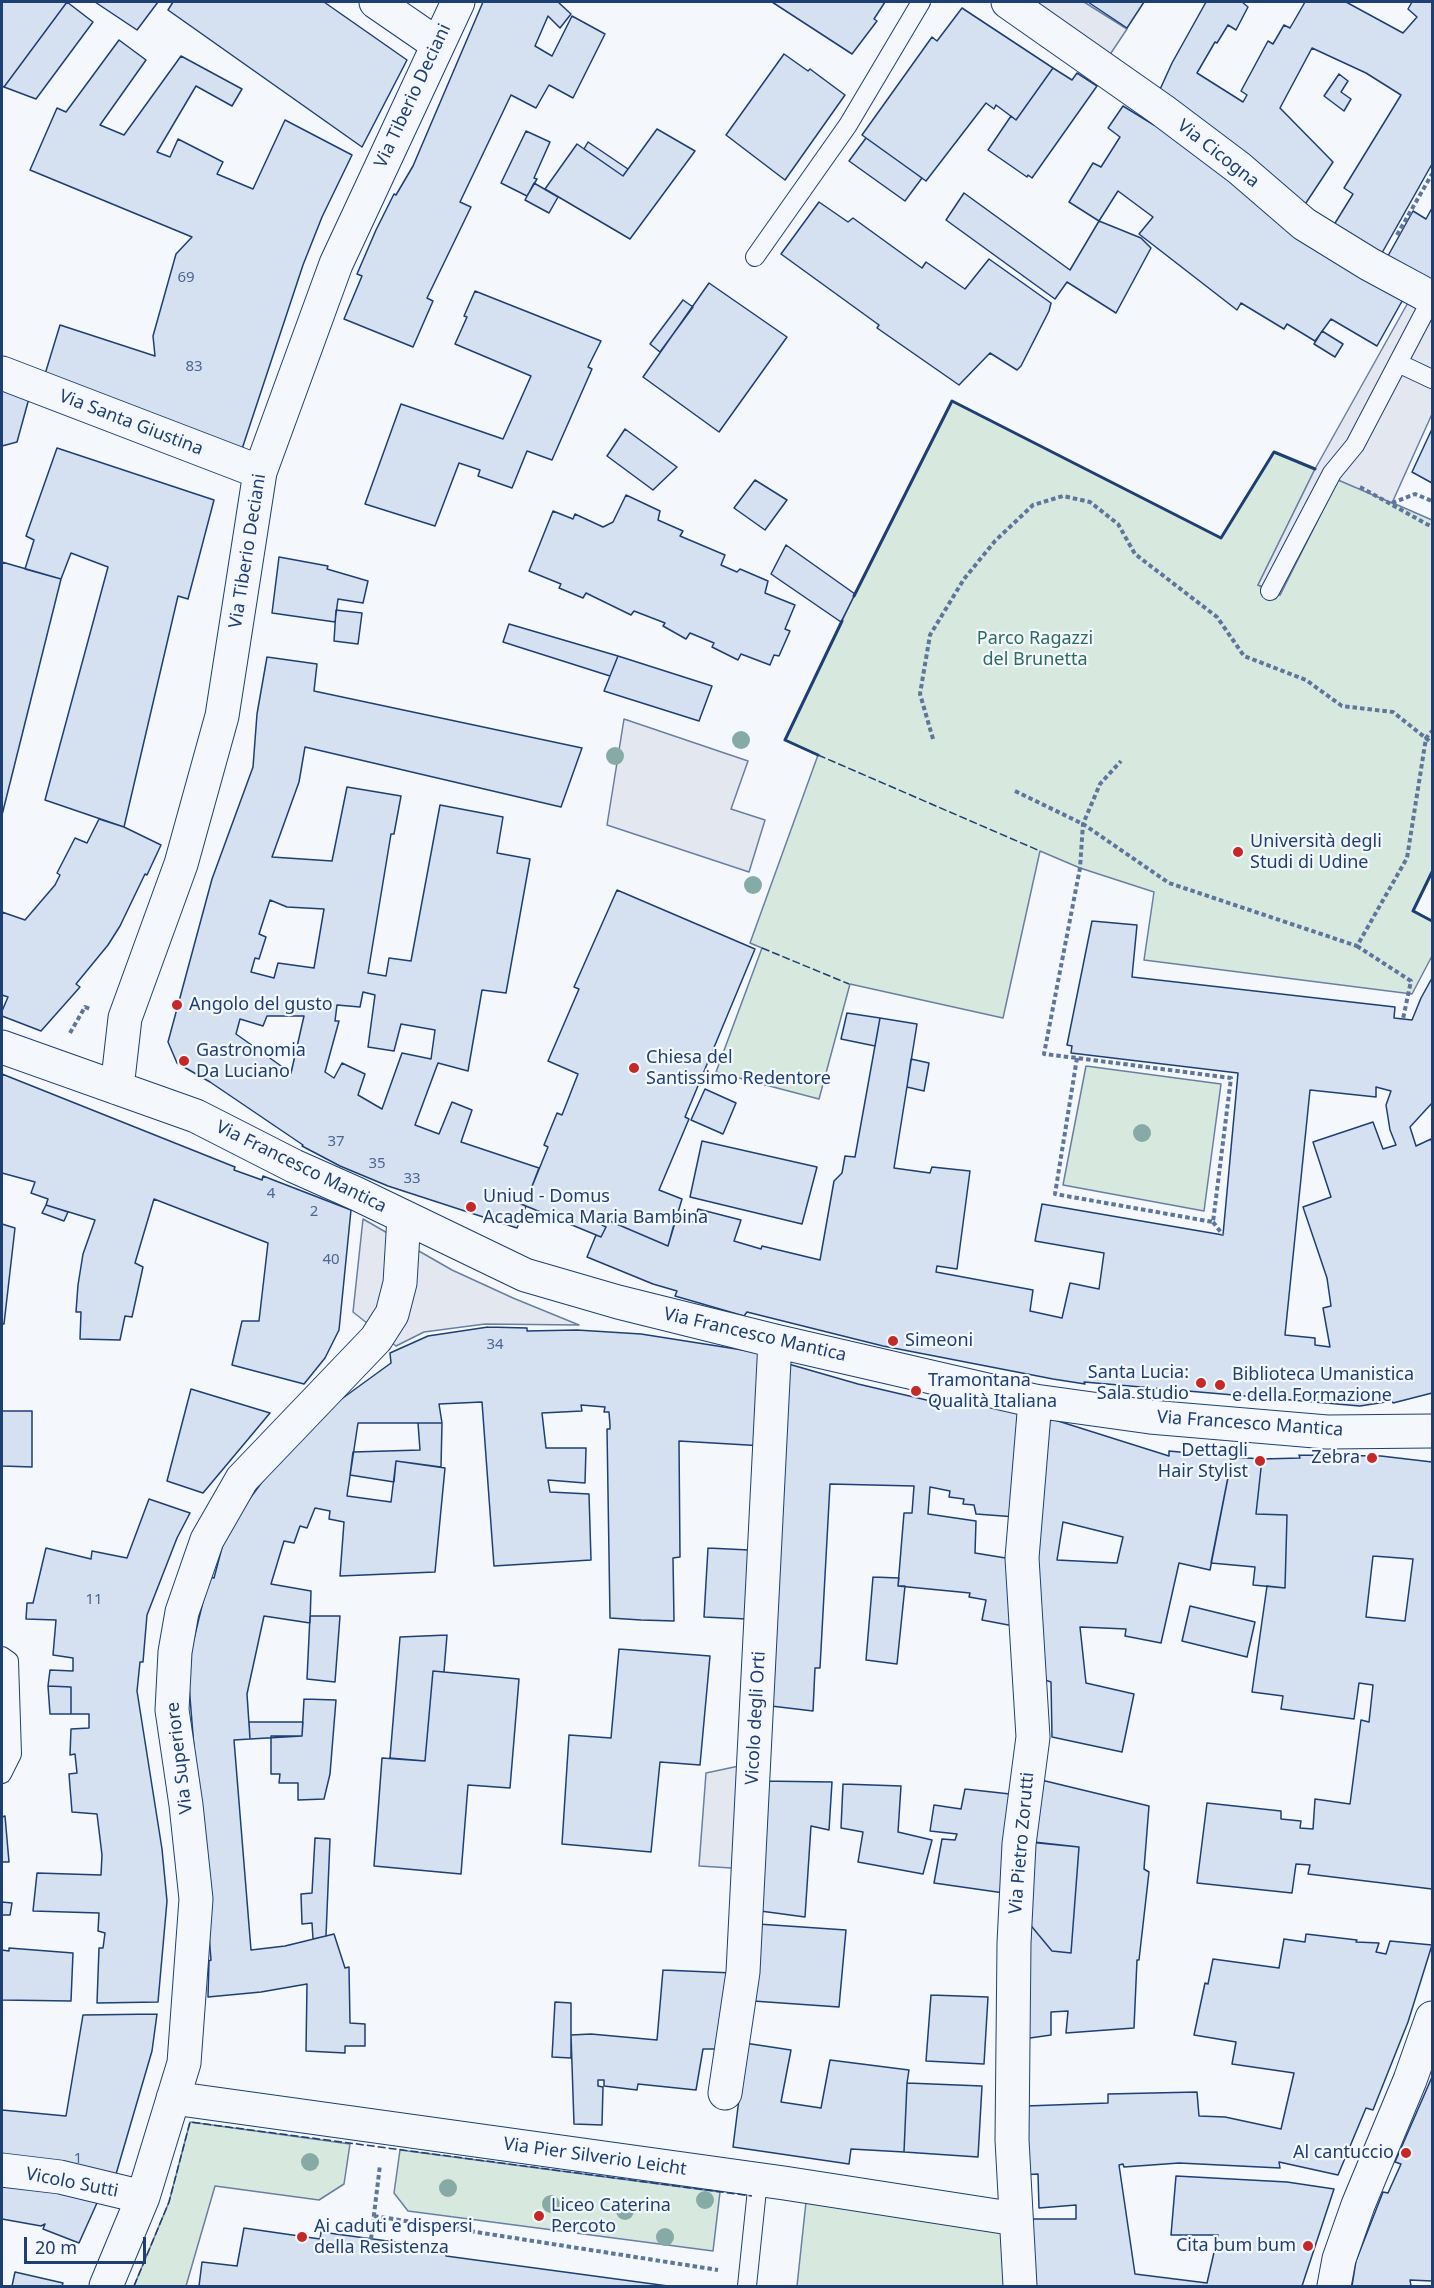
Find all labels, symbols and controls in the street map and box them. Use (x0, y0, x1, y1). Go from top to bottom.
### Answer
street label: Via Tiberio Deciani (370, 21, 456, 171)
street label: Via Cicogna (1173, 115, 1263, 193)
house number: 69 (177, 269, 195, 287)
house number: 83 (185, 358, 203, 376)
street label: Via Santa Giustina (56, 386, 206, 460)
street label: Via Tiberio Deciani (225, 472, 271, 630)
park label: Parco Ragazzi del Brunetta (977, 628, 1093, 670)
place label: Università degli Studi di Udine (1250, 831, 1382, 874)
marker: Università degli Studi di Udine (1231, 845, 1245, 859)
place label: Angolo del gusto (189, 994, 333, 1016)
marker: Angolo del gusto (170, 998, 184, 1012)
place label: Gastronomia Da Luciano (196, 1040, 306, 1082)
place label: Chiesa del Santissimo Redentore (646, 1047, 831, 1090)
marker: Gastronomia Da Luciano (177, 1054, 191, 1068)
marker: Chiesa del Santissimo Redentore (627, 1061, 641, 1075)
street label: Via Francesco Mantica (212, 1116, 390, 1218)
house number: 37 (327, 1133, 345, 1151)
house number: 35 (368, 1155, 386, 1173)
house number: 33 (403, 1170, 421, 1188)
house number: 4 (267, 1185, 275, 1203)
place label: Uniud - Domus Academica Maria Bambina (483, 1186, 708, 1228)
marker: Uniud - Domus Academica Maria Bambina (464, 1200, 478, 1214)
house number: 2 (310, 1203, 318, 1221)
house number: 40 (322, 1251, 340, 1269)
street label: Via Francesco Mantica (662, 1303, 848, 1367)
place label: Simeoni (905, 1330, 973, 1352)
marker: Simeoni (886, 1334, 900, 1348)
house number: 34 (486, 1336, 504, 1354)
place label: Santa Lucia: Sala studio (1088, 1362, 1189, 1404)
place label: Biblioteca Umanistica e della Formazione (1232, 1364, 1414, 1406)
place label: Tramontana Qualità Italiana (928, 1370, 1057, 1412)
marker: Santa Lucia: Sala studio (1194, 1376, 1208, 1390)
marker: Biblioteca Umanistica e della Formazione (1213, 1378, 1227, 1392)
marker: Tramontana Qualità Italiana (909, 1384, 923, 1398)
street label: Via Francesco Mantica (1156, 1407, 1344, 1441)
place label: Dettagli Hair Stylist (1158, 1440, 1248, 1482)
place label: Zebra (1311, 1447, 1360, 1469)
marker: Zebra (1365, 1451, 1379, 1465)
marker: Dettagli Hair Stylist (1253, 1454, 1267, 1468)
house number: 11 (85, 1591, 103, 1609)
street label: Vicolo degli Orti (742, 1650, 770, 1786)
street label: Via Superiore (162, 1701, 198, 1815)
street label: Via Pietro Zorutti (1005, 1771, 1039, 1915)
street label: Via Pier Silverio Leicht (502, 2133, 688, 2181)
place label: Al cantuccio (1293, 2142, 1394, 2164)
marker: Al cantuccio (1399, 2146, 1413, 2160)
house number: 1 (74, 2150, 82, 2168)
street label: Vicolo Sutti (24, 2163, 120, 2203)
place label: Liceo Caterina Percoto (551, 2195, 671, 2238)
marker: Liceo Caterina Percoto (532, 2209, 546, 2223)
place label: Ai caduti e dispersi della Resistenza (314, 2216, 473, 2258)
scale bar (27, 2225, 148, 2263)
marker: Ai caduti e dispersi della Resistenza (295, 2230, 309, 2244)
text: 20 m (35, 2235, 77, 2259)
place label: Cita bum bum (1176, 2235, 1296, 2257)
marker: Cita bum bum (1301, 2239, 1315, 2253)

